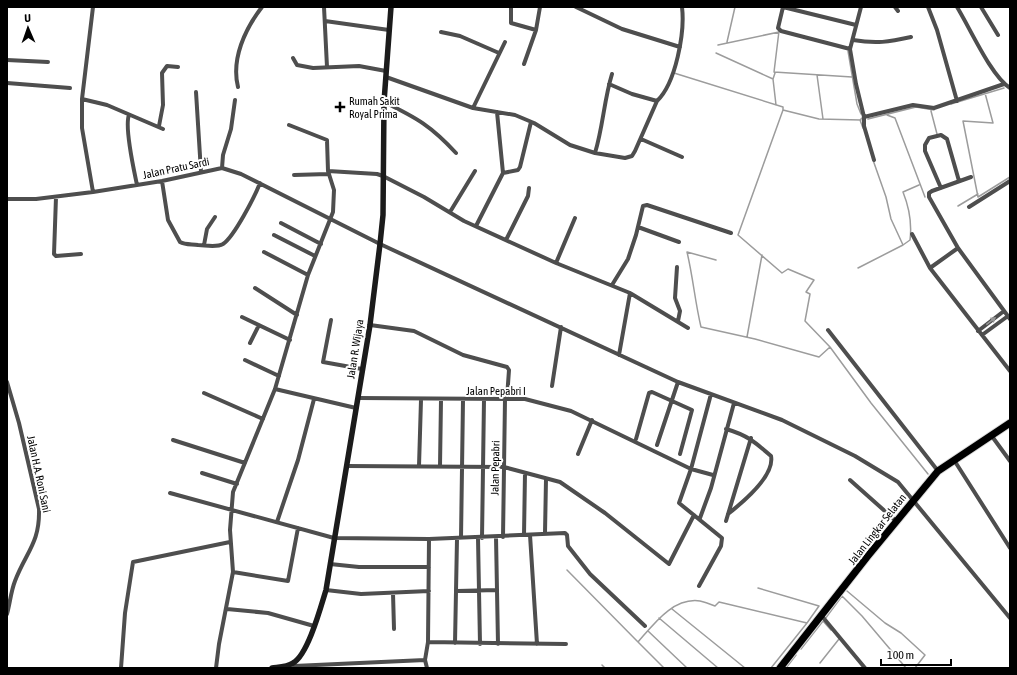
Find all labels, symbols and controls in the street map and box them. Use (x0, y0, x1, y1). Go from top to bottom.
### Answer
north arrow (8, 8, 48, 48)
text: U (24, 12, 31, 24)
place label: Rumah Sakit Royal Prima (349, 95, 400, 120)
marker: Rumah Sakit Royal Prima (334, 101, 346, 113)
street label: Jalan Pratu Sardi (142, 155, 210, 181)
one-way arrow (986, 317, 997, 325)
street label: Jalan R. Wijaya (344, 318, 366, 380)
street label: Jalan Pepabri I (466, 385, 526, 397)
street label: Jalan H.A. Roni Sani (25, 434, 53, 514)
street label: Jalan Pepabri (489, 440, 501, 496)
street label: Jalan Lingkar Selatan (846, 491, 908, 567)
scale bar (881, 641, 951, 667)
text: 100 m (887, 648, 914, 662)

